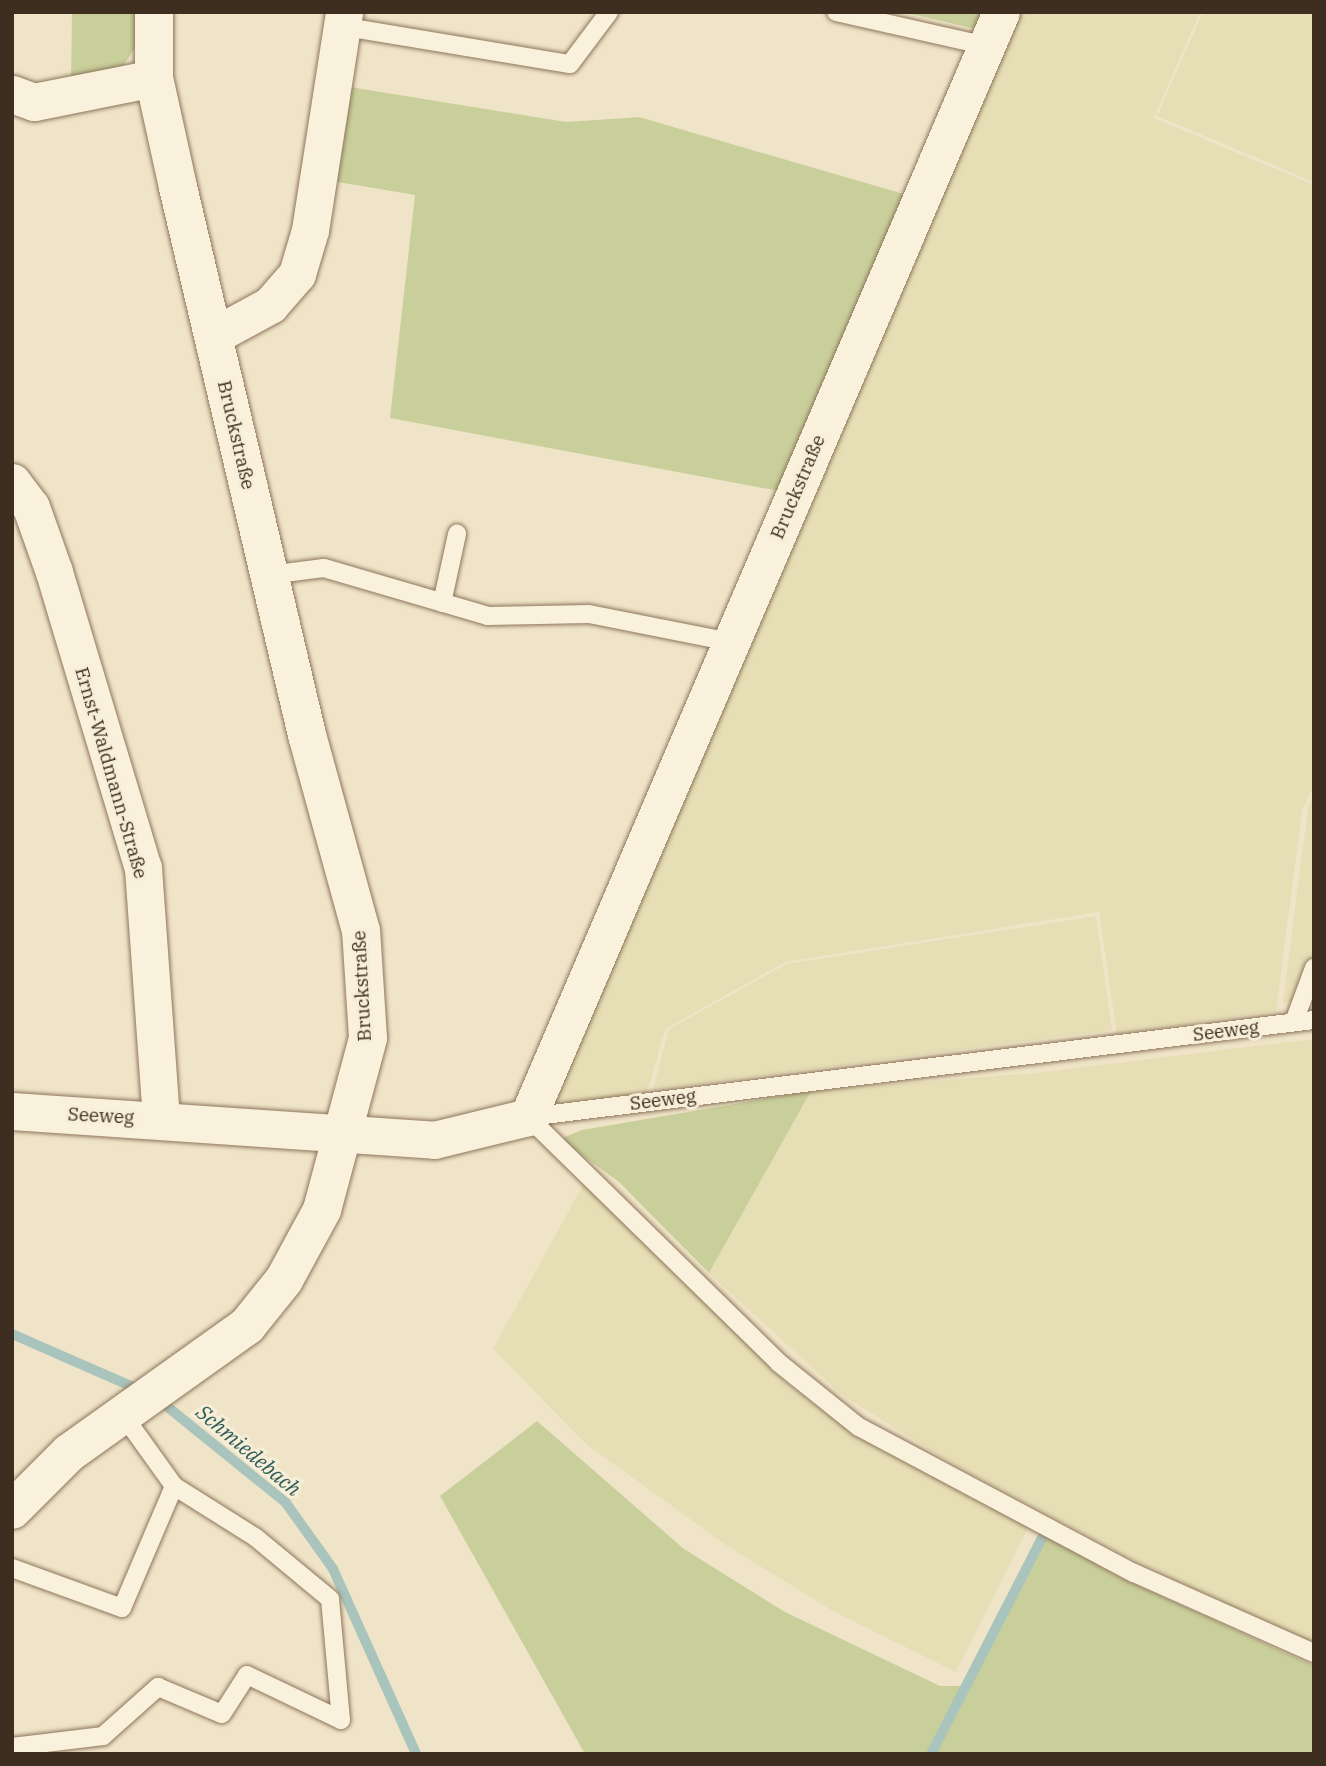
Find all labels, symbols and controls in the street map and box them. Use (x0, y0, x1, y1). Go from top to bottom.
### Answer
street label: Bruckstraße (212, 378, 260, 492)
street label: Bruckstraße (766, 431, 830, 543)
street label: Ernst-Waldmann-Straße (70, 665, 152, 881)
street label: Bruckstraße (348, 930, 376, 1042)
street label: Seeweg (1192, 1016, 1260, 1046)
street label: Seeweg (629, 1085, 697, 1115)
street label: Seeweg (67, 1103, 135, 1129)
water label: Schmiedebach (191, 1399, 307, 1501)

